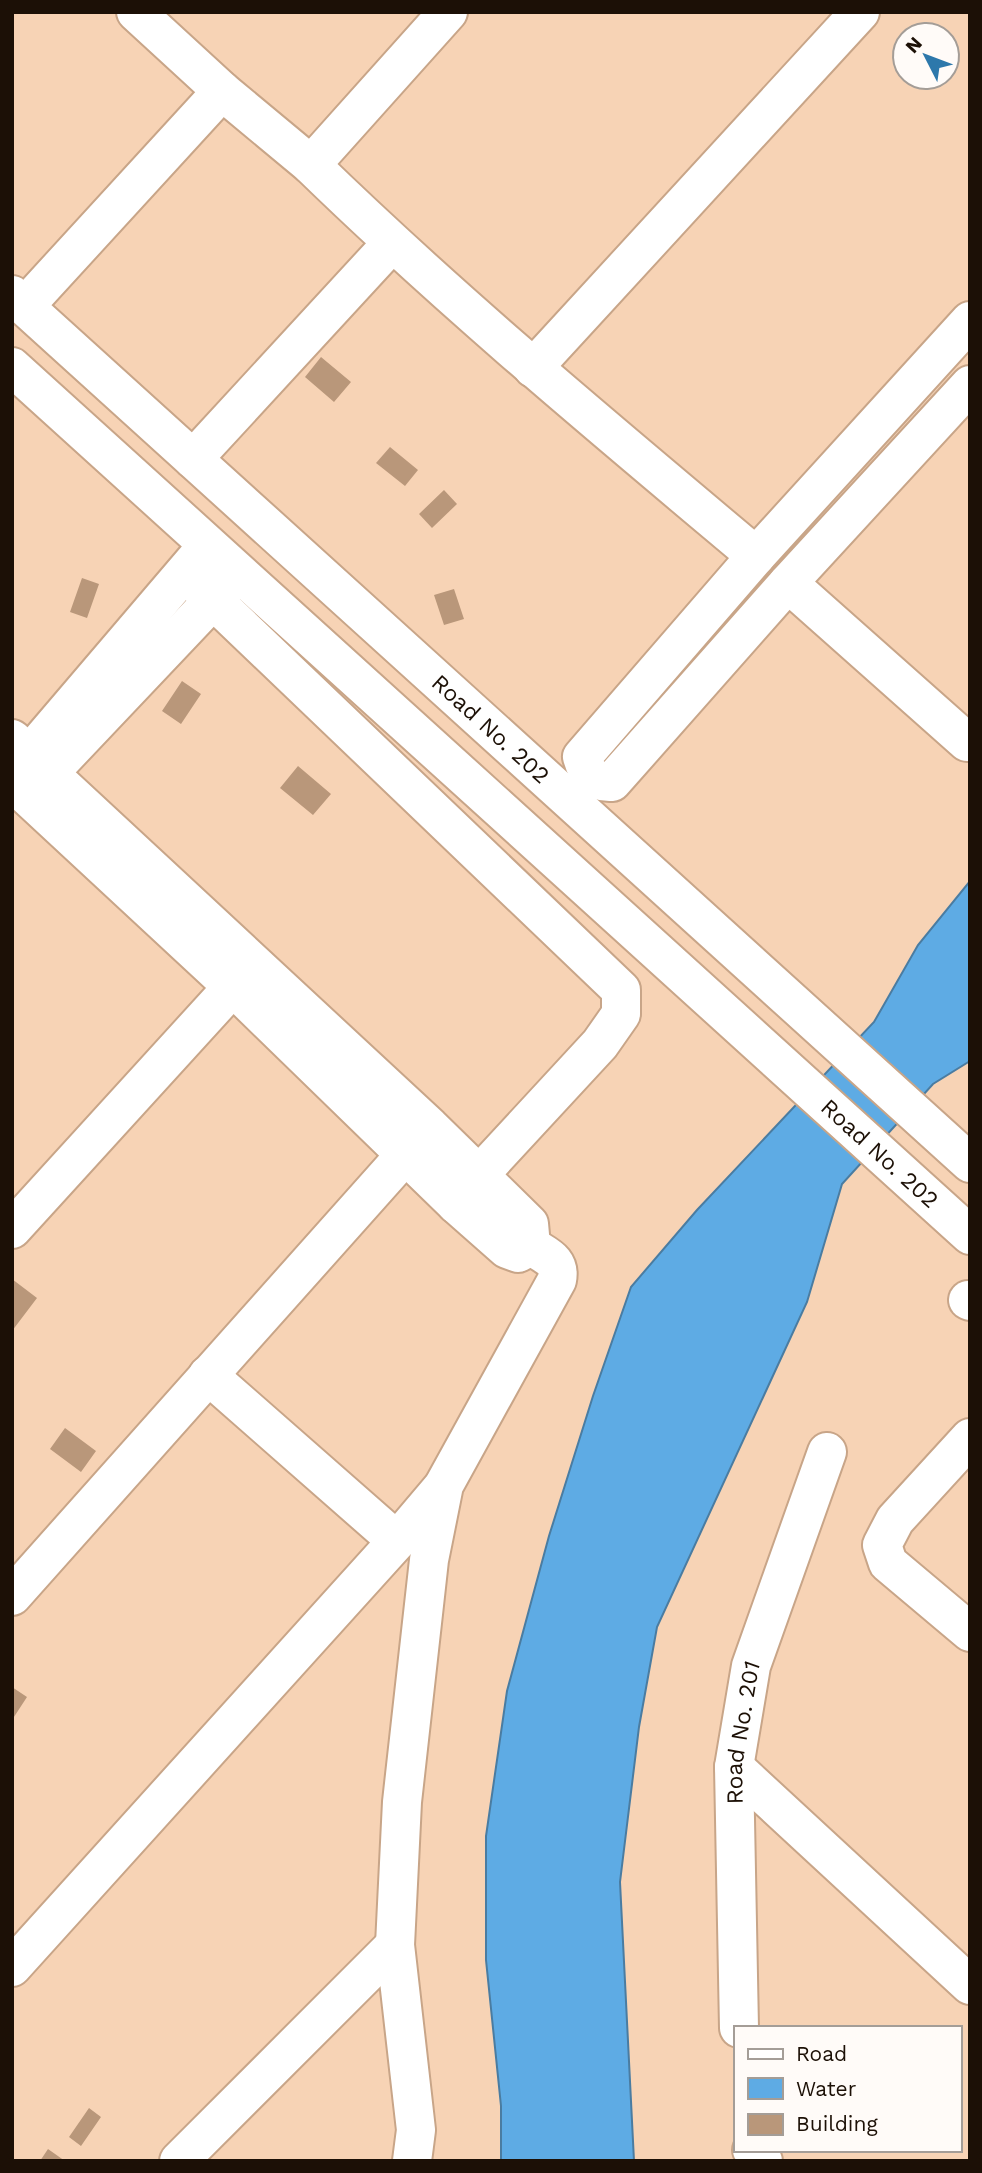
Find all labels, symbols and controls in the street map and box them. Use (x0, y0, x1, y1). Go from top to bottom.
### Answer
north arrow (891, 21, 961, 91)
text: N (900, 32, 927, 58)
street label: Road No. 202 (426, 669, 555, 789)
street label: Road No. 202 (815, 1094, 944, 1214)
street label: Road No. 201 (721, 1657, 766, 1805)
legend (734, 2026, 961, 2152)
text: Road (796, 2041, 847, 2066)
text: Water (796, 2076, 857, 2101)
text: Building (796, 2111, 878, 2136)

